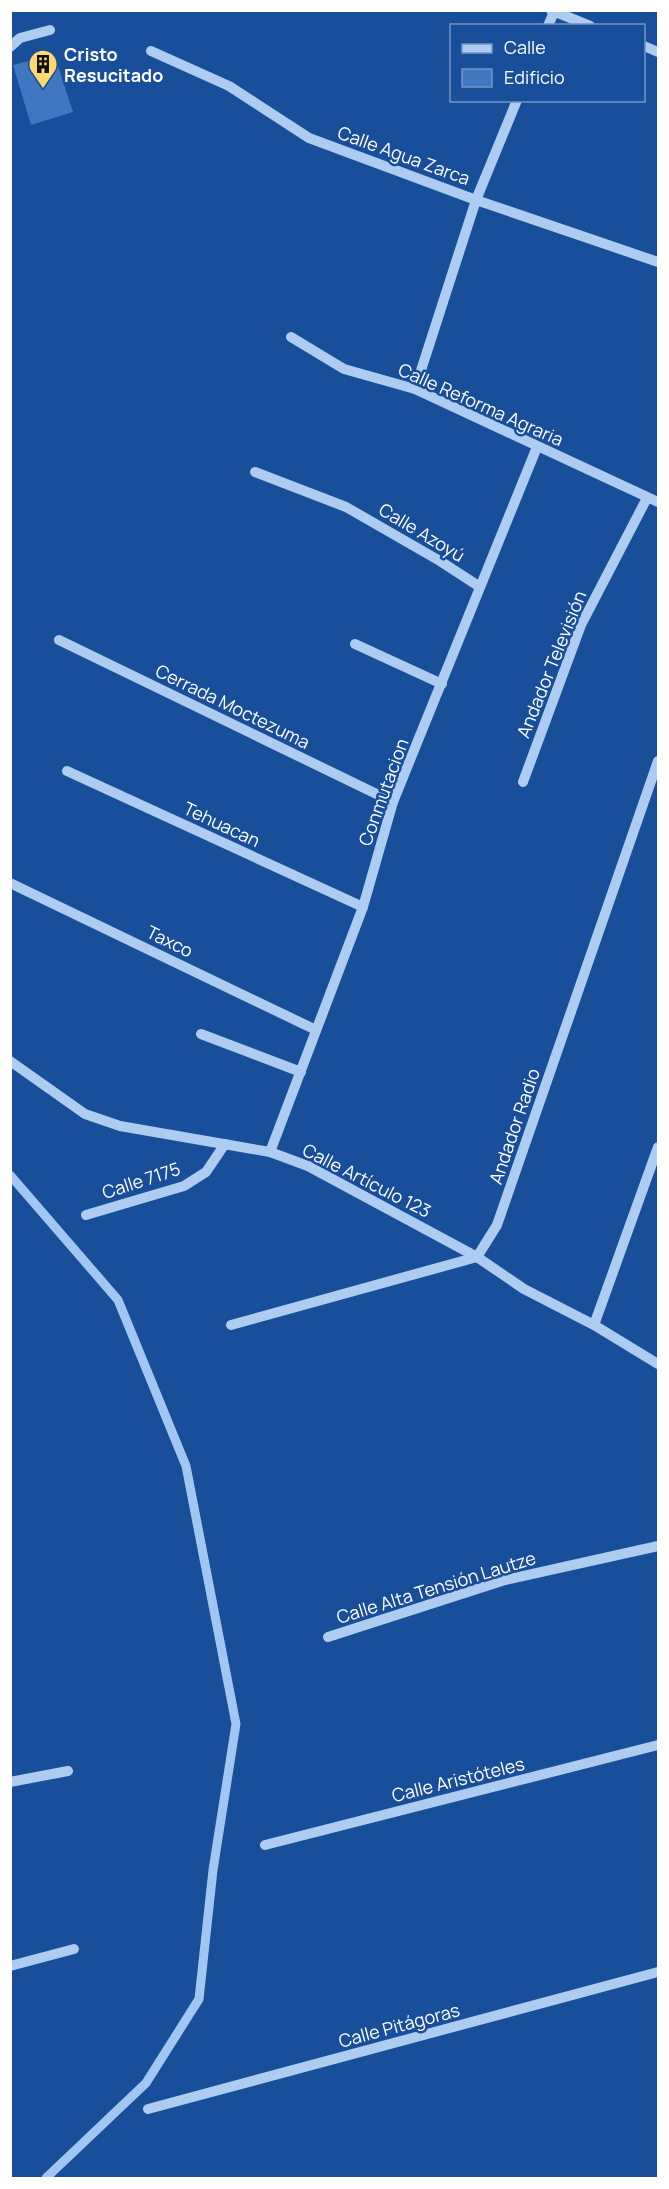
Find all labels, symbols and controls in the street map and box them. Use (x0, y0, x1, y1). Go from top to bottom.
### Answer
legend (450, 24, 645, 102)
text: Calle (504, 35, 546, 59)
place label: Cristo Resucitado (64, 42, 163, 87)
building icon: Cristo Resucitado (27, 48, 59, 90)
text: Edificio (504, 65, 565, 89)
street label: Calle Agua Zarca (335, 120, 473, 190)
street label: Calle Reforma Agraria (395, 357, 567, 451)
street label: Calle Azoyú (375, 497, 469, 567)
street label: Andador Televisión (511, 587, 591, 741)
street label: Cerrada Moctezuma (152, 658, 314, 754)
street label: Conmutacion (352, 735, 414, 849)
street label: Tehuacan (180, 796, 264, 852)
street label: Taxco (143, 919, 197, 963)
street label: Andador Radio (483, 1065, 545, 1187)
street label: Calle Artículo 123 (299, 1137, 435, 1223)
street label: Calle 7175 (99, 1156, 183, 1204)
street label: Calle Alta Tensión Lautze (333, 1545, 539, 1629)
street label: Calle Aristóteles (389, 1751, 527, 1807)
street label: Calle Pitágoras (336, 1997, 462, 2053)

